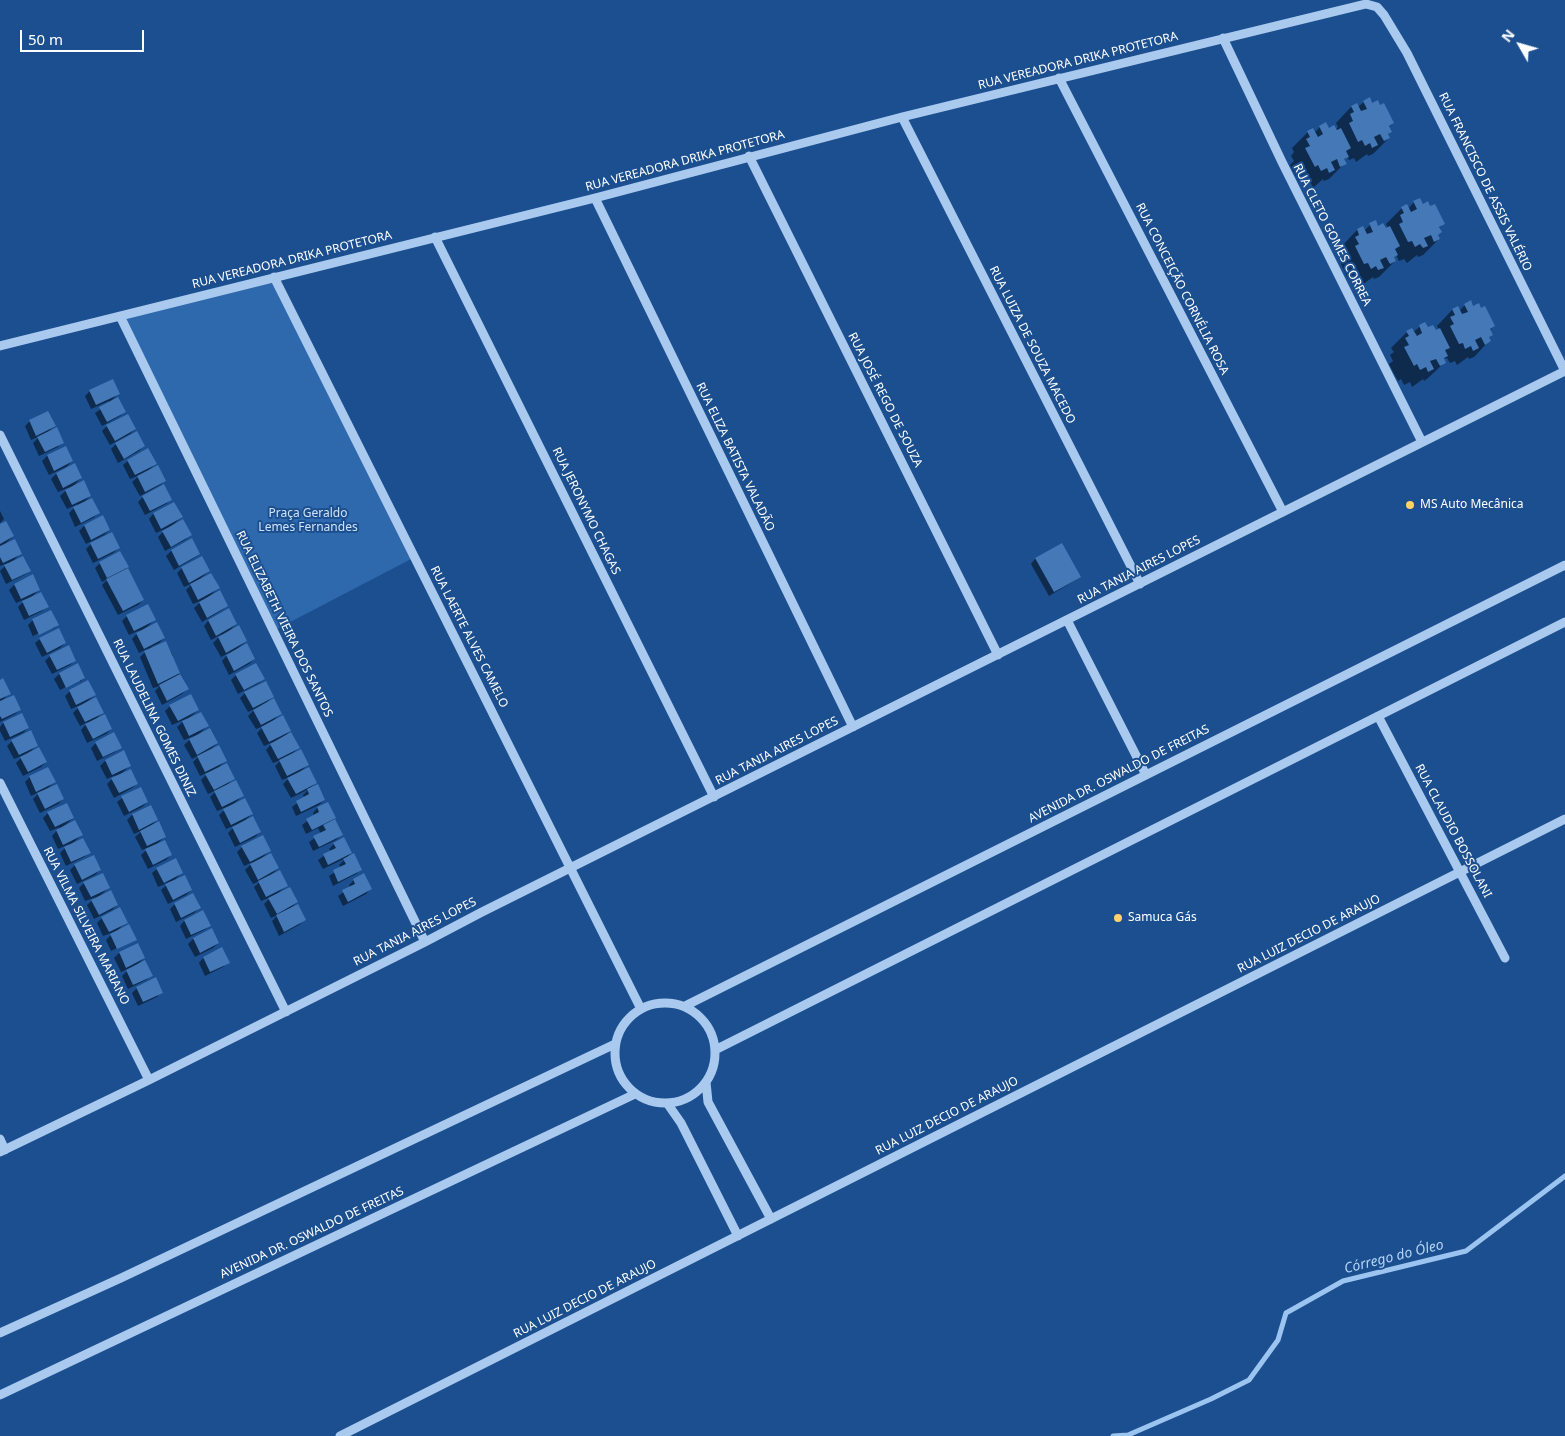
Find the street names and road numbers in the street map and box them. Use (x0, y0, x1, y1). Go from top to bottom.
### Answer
street label: RUA VEREADORA DRIKA PROTETORA (977, 29, 1179, 93)
street label: RUA FRANCISCO DE ASSIS VALÉRIO (1435, 90, 1535, 274)
street label: RUA VEREADORA DRIKA PROTETORA (584, 127, 786, 195)
street label: RUA CLETO GOMES CORREA (1290, 161, 1374, 309)
street label: RUA CONCEIÇÃO CORNÉLIA ROSA (1132, 201, 1232, 377)
street label: RUA VEREADORA DRIKA PROTETORA (191, 228, 393, 292)
street label: RUA LUIZA DE SOUZA MACEDO (986, 264, 1078, 426)
street label: RUA JOSÉ REGO DE SOUZA (845, 330, 925, 470)
street label: RUA ELIZA BATISTA VALADÃO (693, 380, 777, 534)
street label: RUA JERONYMO CHAGAS (549, 445, 623, 577)
street label: RUA ELIZABETH VIEIRA DOS SANTOS (232, 528, 336, 720)
street label: RUA TANIA AIRES LOPES (1075, 533, 1203, 607)
street label: RUA LAERTE ALVES CAMELO (427, 564, 511, 710)
street label: RUA LAUDELINA GOMES DINIZ (109, 637, 199, 799)
street label: RUA TANIA AIRES LOPES (713, 714, 841, 788)
street label: AVENIDA DR. OSWALDO DE FREITAS (1026, 722, 1212, 826)
street label: RUA CLAUDIO BOSSOLANI (1412, 762, 1494, 900)
street label: RUA VILMA SILVEIRA MARIANO (40, 845, 132, 1007)
street label: RUA LUIZ DECIO DE ARAUJO (1235, 892, 1383, 976)
street label: RUA TANIA AIRES LOPES (351, 895, 479, 969)
street label: RUA LUIZ DECIO DE ARAUJO (873, 1074, 1021, 1158)
street label: AVENIDA DR. OSWALDO DE FREITAS (218, 1184, 406, 1282)
street label: RUA LUIZ DECIO DE ARAUJO (511, 1257, 659, 1341)

